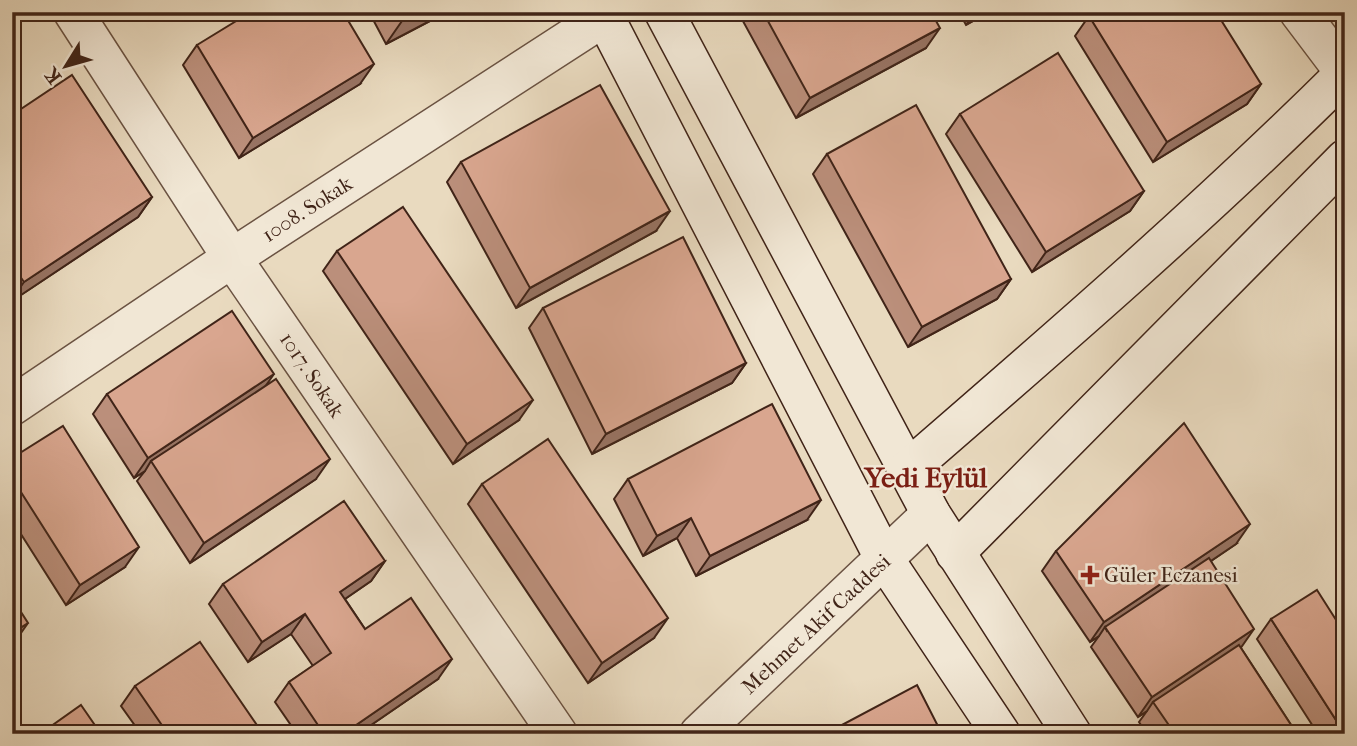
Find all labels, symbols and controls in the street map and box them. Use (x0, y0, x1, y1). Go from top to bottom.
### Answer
north arrow (32, 32, 102, 102)
text: K (40, 63, 66, 88)
street label: 1008. Sokak (258, 171, 357, 247)
street label: 1017. Sokak (275, 328, 349, 422)
district label: Yedi Eylül (863, 461, 987, 494)
street label: Mehmet Akif Caddesi (737, 549, 895, 699)
place label: Güler Eczanesi (1104, 563, 1238, 587)
marker: Güler Eczanesi (1082, 567, 1098, 583)

